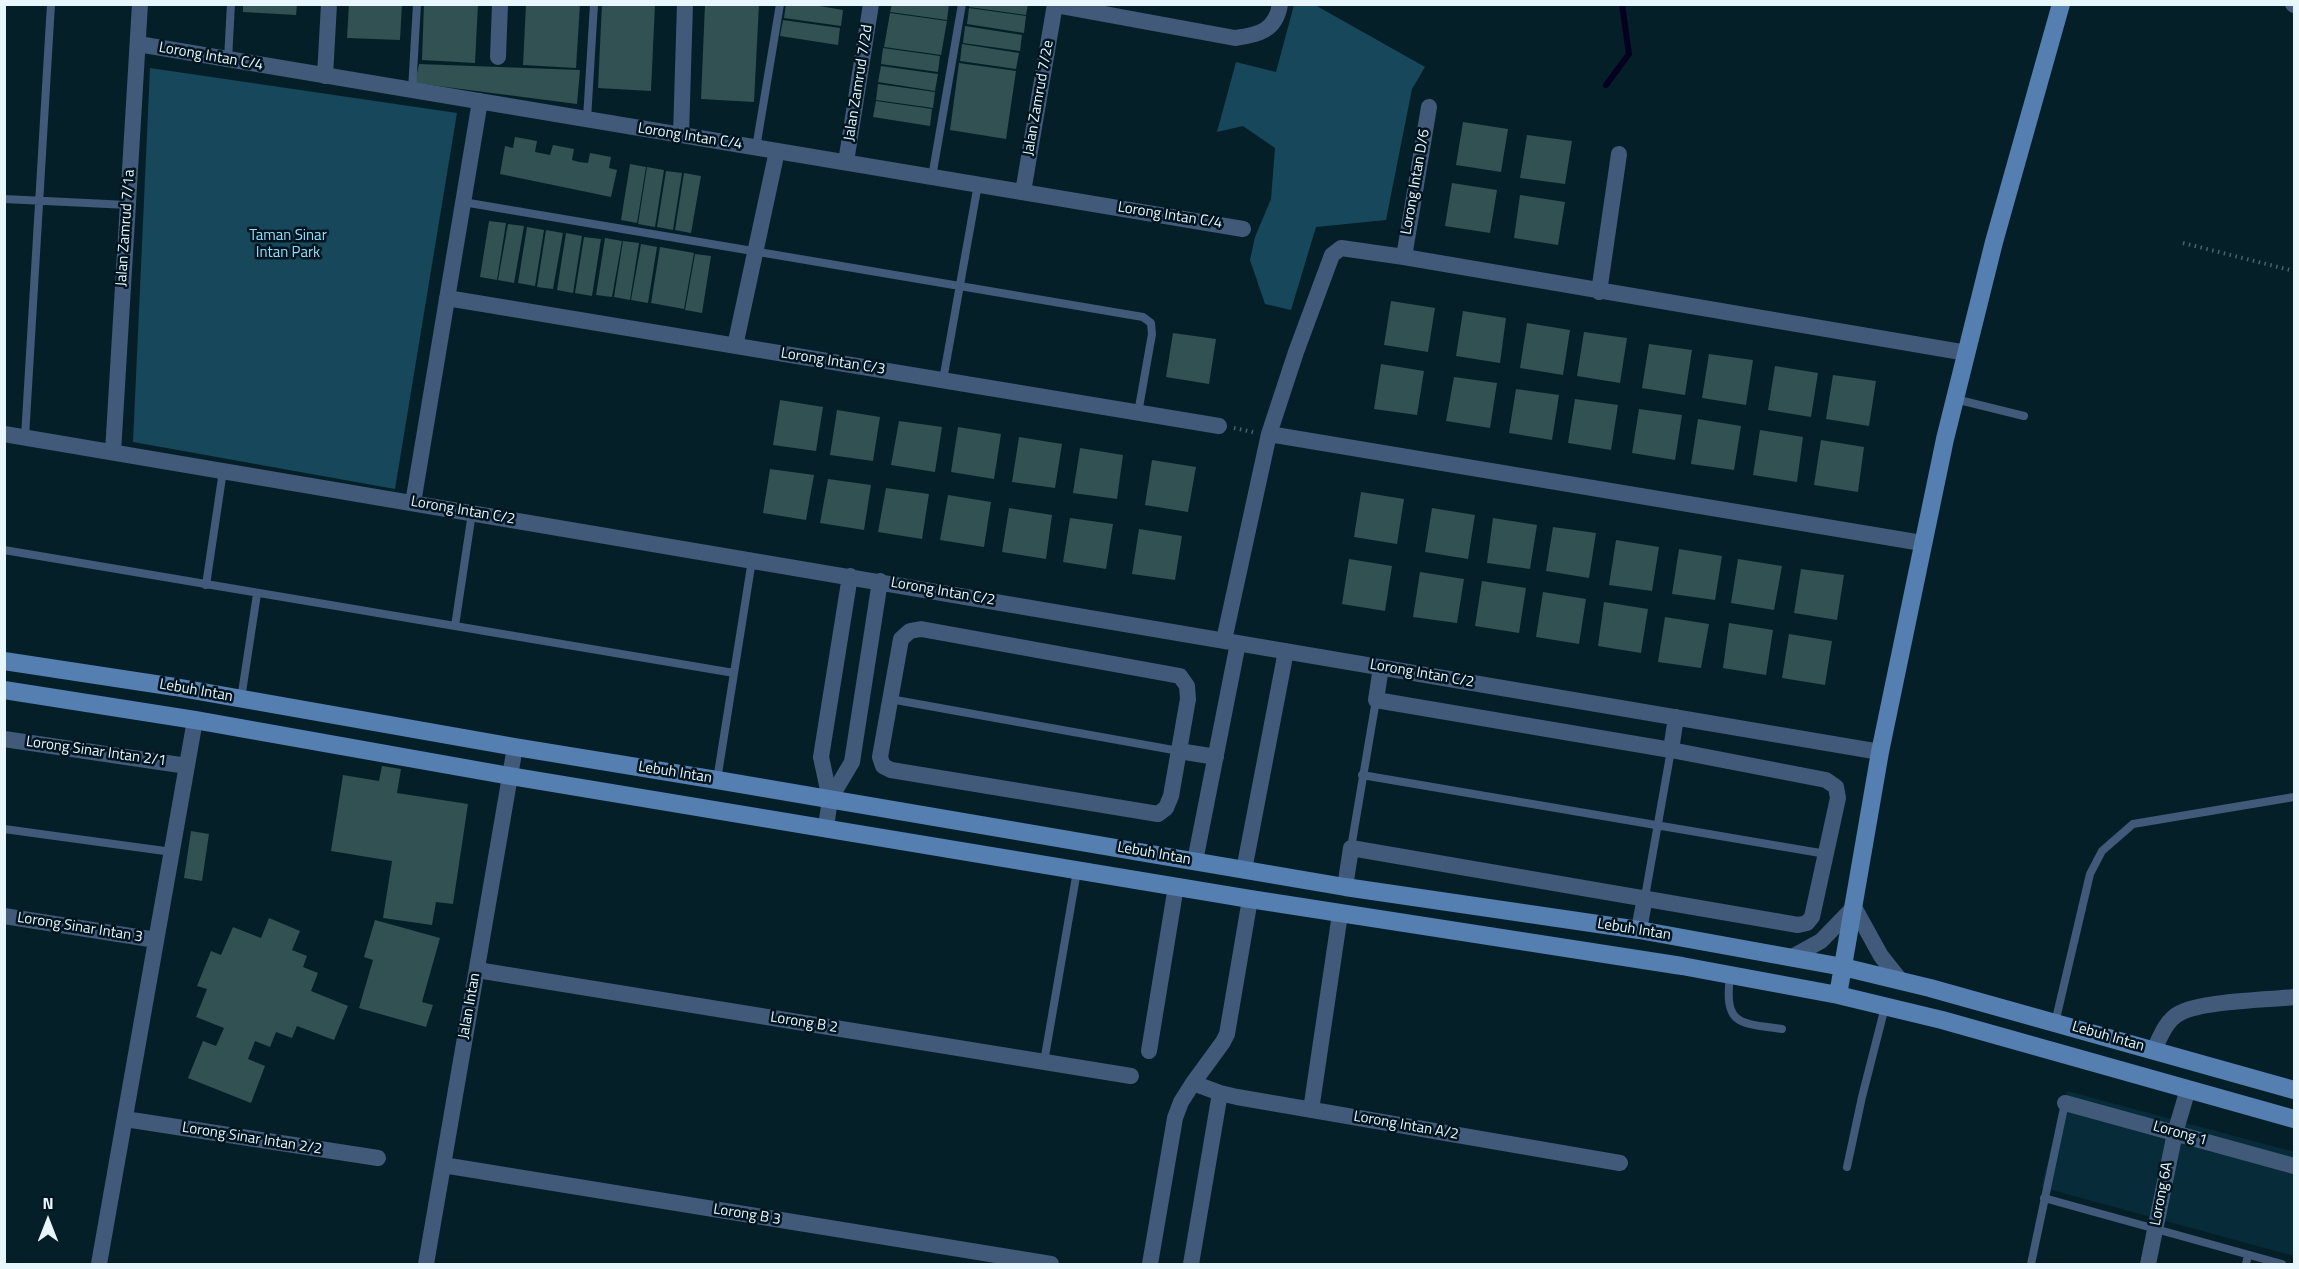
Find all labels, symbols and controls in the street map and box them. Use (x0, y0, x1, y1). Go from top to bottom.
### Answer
street label: Jalan Zamrud 7/2d (841, 24, 877, 142)
street label: Lorong Intan C/4 (157, 39, 265, 75)
street label: Jalan Zamrud 7/2e (1020, 39, 1058, 157)
street label: Lorong Intan C/4 (636, 120, 744, 154)
street label: Lorong Intan D/6 (1398, 128, 1434, 236)
street label: Jalan Zamrud 7/1a (113, 169, 139, 287)
street label: Lorong Intan C/4 (1116, 199, 1224, 233)
park label: Taman Sinar Intan Park (249, 227, 327, 262)
street label: Lorong Intan C/3 (779, 345, 887, 379)
street label: Lorong Intan C/2 (409, 493, 517, 529)
street label: Lorong Intan C/2 (889, 574, 997, 610)
street label: Lorong Intan C/2 (1368, 656, 1476, 692)
street label: Lebuh Intan (158, 676, 234, 706)
street label: Lorong Sinar Intan 2/1 (25, 733, 167, 771)
street label: Lebuh Intan (637, 758, 713, 788)
street label: Lebuh Intan (1116, 839, 1192, 869)
street label: Lorong Sinar Intan 3 (16, 909, 144, 947)
street label: Lebuh Intan (1596, 915, 1672, 945)
street label: Jalan Intan (455, 972, 485, 1040)
street label: Lorong B 2 (769, 1009, 839, 1037)
street label: Lebuh Intan (2070, 1018, 2146, 1056)
street label: Lorong Intan A/2 (1352, 1108, 1460, 1144)
street label: Lorong 1 (2151, 1118, 2209, 1150)
street label: Lorong Sinar Intan 2/2 (181, 1119, 323, 1159)
street label: Lorong 6A (2147, 1161, 2177, 1227)
north arrow (18, 1191, 78, 1251)
text: N (42, 1191, 54, 1215)
street label: Lorong B 3 (712, 1201, 782, 1229)

